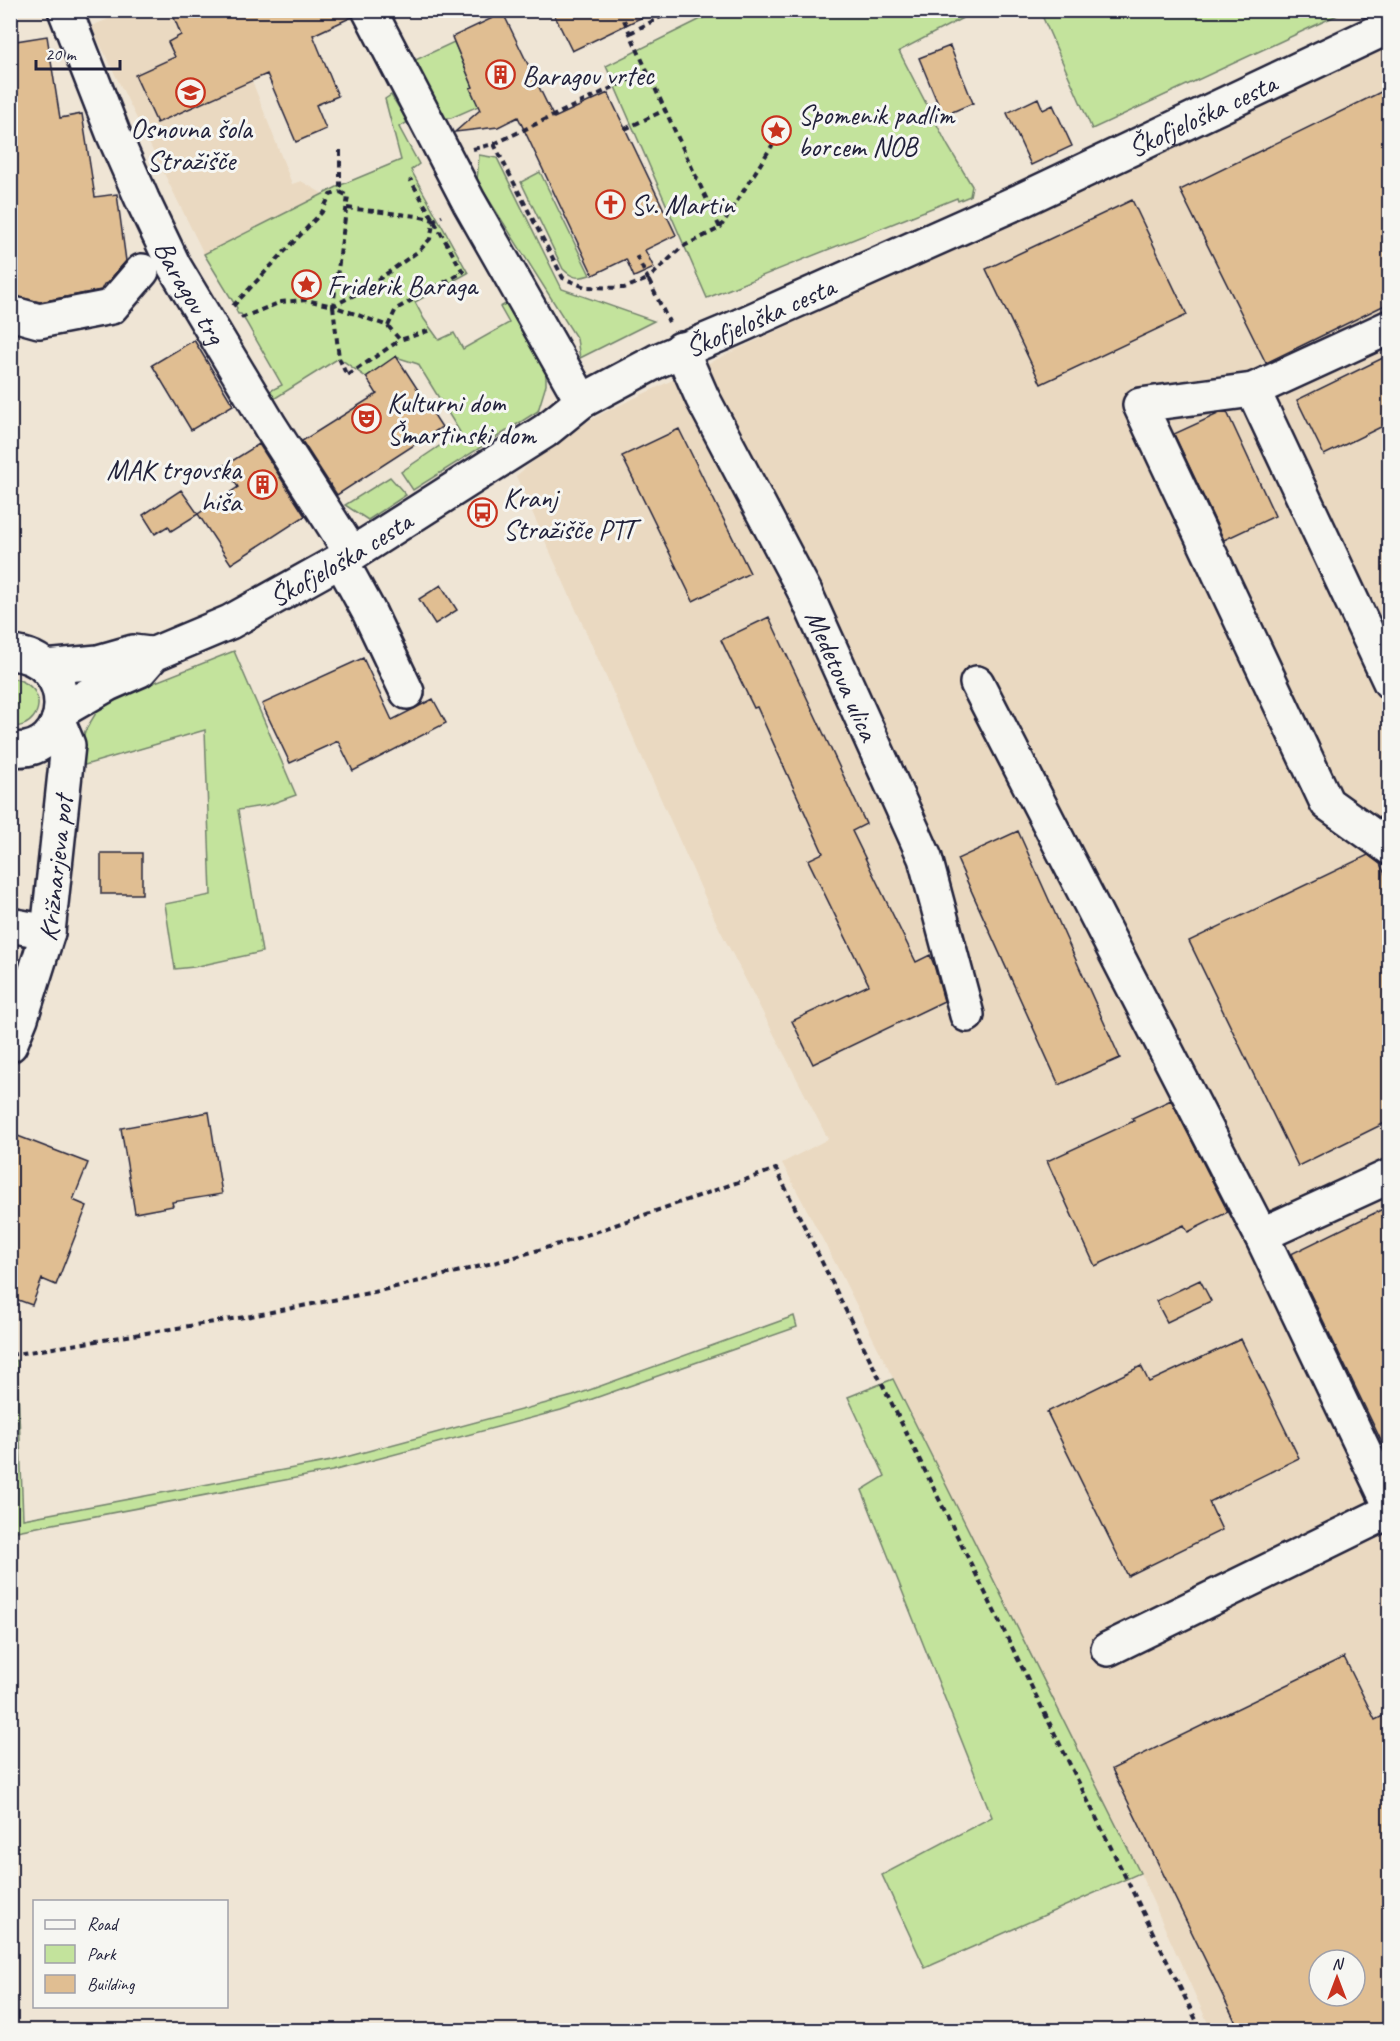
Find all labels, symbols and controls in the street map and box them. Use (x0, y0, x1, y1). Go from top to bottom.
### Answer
scale bar (36, 33, 120, 71)
text: 20 m (45, 43, 78, 65)
place label: Baragov vrtec (522, 58, 656, 93)
building icon: Baragov vrtec (485, 59, 517, 91)
street label: Škofjeloška cesta (1122, 64, 1284, 165)
school or university icon: Osnovna šola Stražišče (175, 77, 207, 109)
place label: Spomenik padlim borcem NOB (798, 97, 956, 164)
place label: Osnovna šola Stražišče (130, 111, 254, 178)
place icon: Spomenik padlim borcem NOB (761, 114, 793, 146)
place label: Sv. Martin (631, 187, 736, 222)
church icon: Sv. Martin (594, 188, 626, 220)
street label: Baragov trg (147, 235, 235, 352)
place label: Friderik Baraga (327, 268, 479, 303)
street label: Škofjeloška cesta (680, 268, 842, 365)
place icon: Friderik Baraga (290, 269, 322, 301)
place label: Kulturni dom Šmartinski dom (387, 385, 537, 452)
theatre icon: Kulturni dom Šmartinski dom (350, 402, 382, 434)
place label: MAK trgovska hiša (107, 452, 243, 519)
building icon: MAK trgovska hiša (246, 469, 278, 501)
place label: Kranj Stražišče PTT (503, 480, 642, 547)
bus stop icon: Kranj Stražišče PTT (466, 497, 498, 529)
street label: Škofjeloška cesta (263, 502, 421, 615)
street label: Medetova ulica (797, 605, 887, 748)
street label: Križnarjeva pot (29, 790, 81, 945)
legend (33, 1900, 228, 2008)
text: Road (87, 1913, 120, 1935)
text: Park (87, 1943, 117, 1965)
north arrow (1307, 1948, 1367, 2008)
text: N (1332, 1954, 1345, 1974)
text: Building (87, 1973, 136, 1995)

